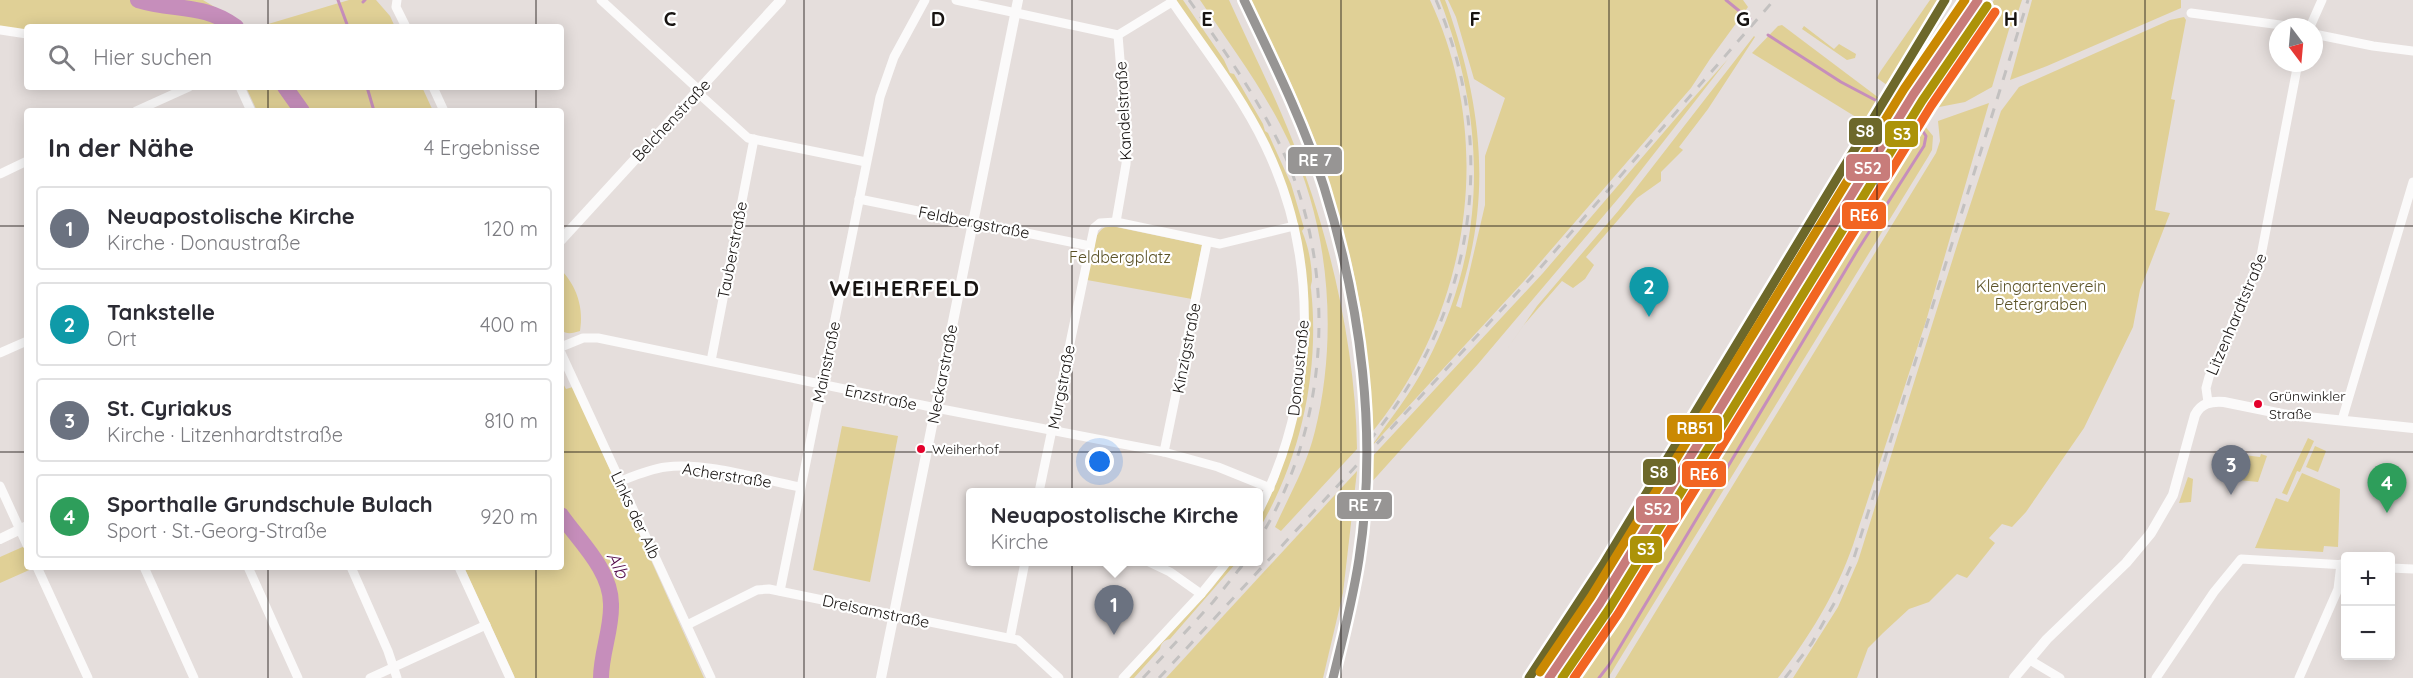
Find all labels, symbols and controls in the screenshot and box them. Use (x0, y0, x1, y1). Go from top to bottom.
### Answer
text: C (664, 6, 677, 31)
text: D (931, 6, 945, 31)
text: E (1201, 6, 1213, 31)
text: F (1469, 6, 1481, 31)
text: G (1736, 6, 1750, 31)
text: H (2004, 6, 2018, 31)
north arrow (2269, 18, 2323, 72)
search box (24, 24, 564, 90)
icon: search (45, 41, 78, 74)
text: Hier suchen (93, 43, 212, 71)
street label: Kandelstraße (1110, 61, 1136, 161)
street label: Belchenstraße (628, 74, 714, 166)
line badge: S8 (1848, 117, 1883, 146)
line badge: S3 (1884, 120, 1919, 148)
text: S8 (1856, 121, 1874, 141)
text: S3 (1893, 124, 1911, 144)
text: In der Nähe (48, 131, 194, 164)
text: 4 Ergebnisse (424, 135, 540, 160)
line badge: RE 7 (1287, 146, 1343, 175)
text: RE 7 (1298, 150, 1332, 170)
line badge: S52 (1845, 153, 1891, 182)
text: S52 (1854, 158, 1882, 178)
street label: Tauberstraße (713, 200, 751, 300)
street label: Feldbergstraße (917, 201, 1031, 243)
line badge: RE6 (1841, 201, 1887, 230)
text: Neuapostolische Kirche (107, 202, 355, 230)
text: RE6 (1850, 205, 1879, 225)
text: 1 (66, 216, 73, 241)
text: 120 m (484, 216, 538, 241)
text: Kirche · Donaustraße (107, 230, 301, 255)
park label: Feldbergplatz (1069, 247, 1171, 267)
street label: Litzenhardtstraße (2201, 250, 2271, 378)
pin: 2 (1630, 268, 1668, 317)
district label: WEIHERFELD (830, 274, 980, 302)
park label: Kleingartenverein Petergraben (1976, 276, 2106, 314)
text: Tankstelle (107, 298, 215, 326)
street label: Kinzigstraße (1167, 301, 1205, 395)
text: 2 (64, 312, 75, 337)
text: 400 m (480, 312, 538, 337)
street label: Mainstraße (808, 319, 844, 405)
street label: Donaustraße (1283, 319, 1313, 417)
street label: Neckarstraße (923, 323, 961, 425)
text: Ort (107, 326, 137, 351)
street label: Murgstraße (1043, 343, 1079, 431)
street label: Enzstraße (843, 380, 919, 414)
place label: Grünwinkler Straße (2269, 387, 2346, 423)
text: St. Cyriakus (107, 394, 232, 422)
marker: Grünwinkler Straße (2252, 398, 2264, 410)
text: 3 (64, 408, 75, 433)
text: 810 m (484, 408, 538, 433)
line badge: RB51 (1666, 414, 1723, 443)
text: RB51 (1677, 418, 1713, 438)
text: Kirche · Litzenhardtstraße (107, 422, 343, 447)
place label: Weiherhof (932, 440, 999, 458)
marker: Weiherhof (915, 443, 927, 455)
pin: 3 (2212, 446, 2250, 495)
your location (1085, 447, 1114, 476)
street label: Acherstraße (681, 458, 773, 492)
line badge: S8 (1642, 458, 1677, 486)
line badge: RE6 (1681, 460, 1727, 488)
text: S8 (1650, 462, 1668, 482)
text: RE6 (1690, 464, 1719, 484)
pin: 4 (2368, 464, 2406, 513)
street label: Links der Alb (607, 468, 665, 562)
popup (966, 488, 1263, 566)
text: Sporthalle Grundschule Bulach (107, 490, 433, 518)
line badge: RE 7 (1336, 491, 1393, 520)
text: RE 7 (1348, 495, 1382, 515)
line badge: S52 (1635, 495, 1680, 524)
text: S52 (1644, 499, 1672, 519)
text: Neuapostolische Kirche (991, 501, 1238, 529)
text: 4 (64, 504, 75, 529)
text: 920 m (480, 504, 538, 529)
text: Sport · St.-Georg-Straße (107, 518, 327, 543)
text: Kirche (991, 529, 1049, 554)
line badge: S3 (1629, 535, 1663, 564)
text: S3 (1637, 539, 1655, 559)
water label: Alb (602, 548, 635, 583)
map controls (2341, 552, 2395, 660)
button: + (2341, 552, 2395, 606)
pin: 1 (1094, 586, 1134, 635)
street label: Dreisamstraße (821, 590, 931, 632)
button: − (2341, 606, 2395, 660)

